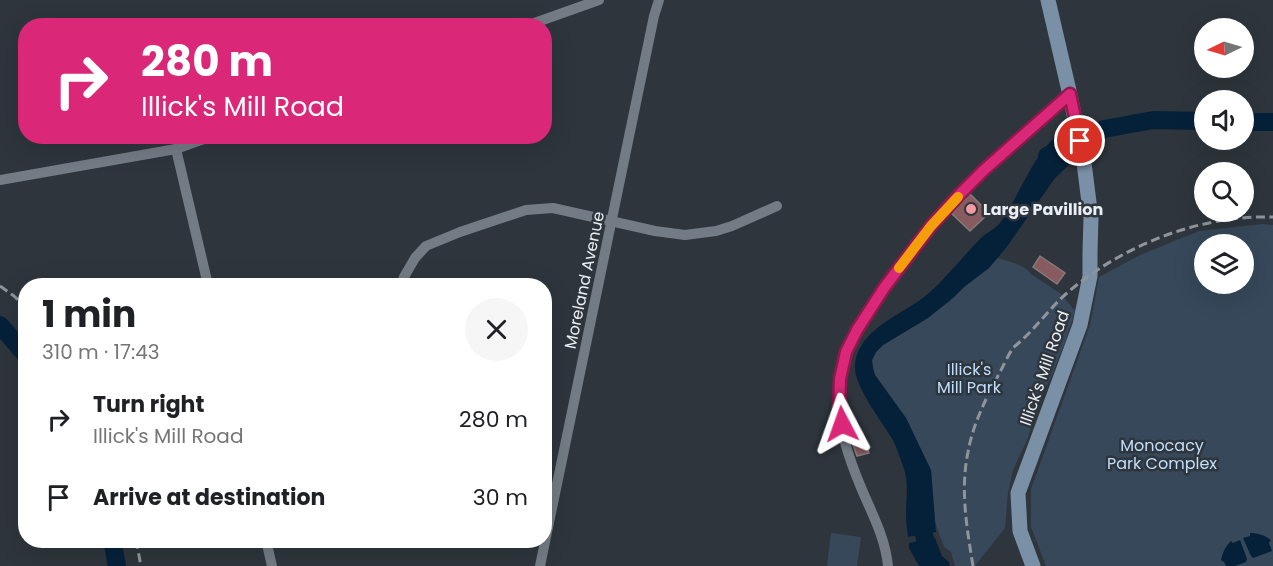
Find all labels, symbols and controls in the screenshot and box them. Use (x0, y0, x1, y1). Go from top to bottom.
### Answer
north arrow (1194, 18, 1254, 78)
map controls (1194, 18, 1254, 294)
text: 280 m (141, 32, 273, 91)
icon: right (42, 42, 120, 120)
text: Illick's Mill Road (141, 88, 344, 125)
button: sound (1194, 90, 1254, 150)
pin (1054, 115, 1105, 166)
icon: arrive (1063, 124, 1096, 157)
button: search (1194, 162, 1254, 222)
place label: Large Pavillion (983, 198, 1103, 221)
marker: Large Pavillion (964, 202, 978, 216)
street label: Moreland Avenue (559, 209, 610, 351)
button: layers (1194, 234, 1254, 294)
text: 1 min (42, 289, 136, 340)
button: close (465, 298, 528, 361)
street label: Illick's Mill Road (1014, 308, 1075, 429)
text: 310 m · 17:43 (42, 338, 160, 366)
park label: Illick's Mill Park (937, 358, 1002, 399)
text: Turn right (93, 389, 204, 420)
position arrow (810, 392, 874, 456)
icon: right (42, 403, 75, 436)
text: 280 m (459, 404, 528, 435)
text: Illick's Mill Road (93, 422, 243, 450)
park label: Monocacy Park Complex (1107, 434, 1217, 475)
icon: arrive (42, 481, 75, 514)
text: Arrive at destination (93, 482, 325, 513)
text: 30 m (473, 482, 528, 513)

